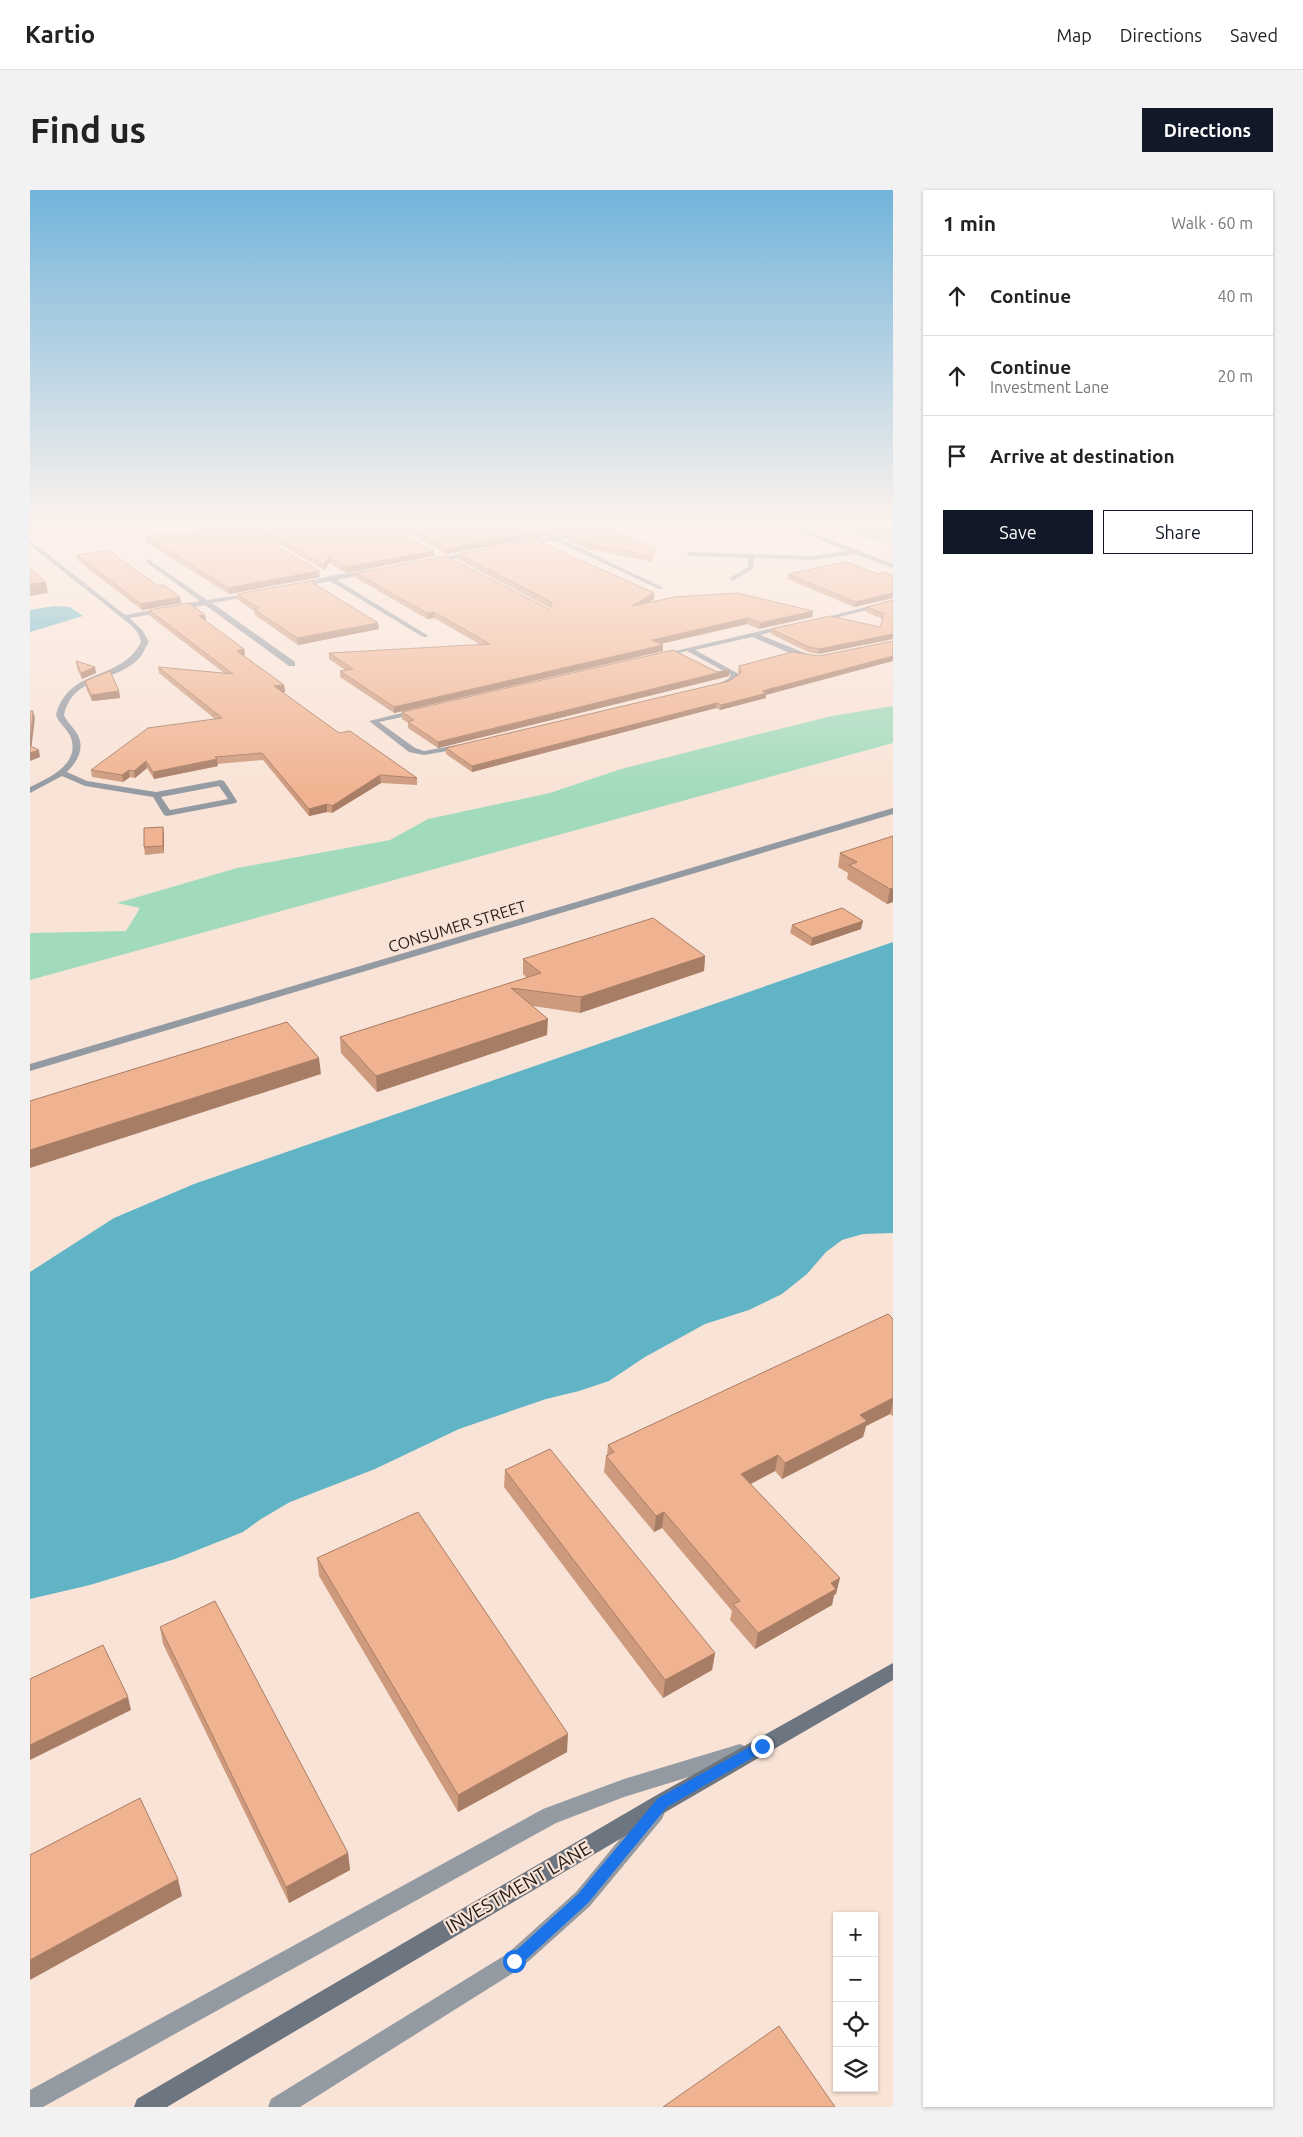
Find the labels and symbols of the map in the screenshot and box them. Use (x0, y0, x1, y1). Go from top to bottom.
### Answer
street label: CONSUMER STREET (386, 896, 528, 956)
route end (751, 1735, 774, 1758)
street label: INVESTMENT LANE (441, 1836, 595, 1938)
route start (503, 1950, 526, 1973)

